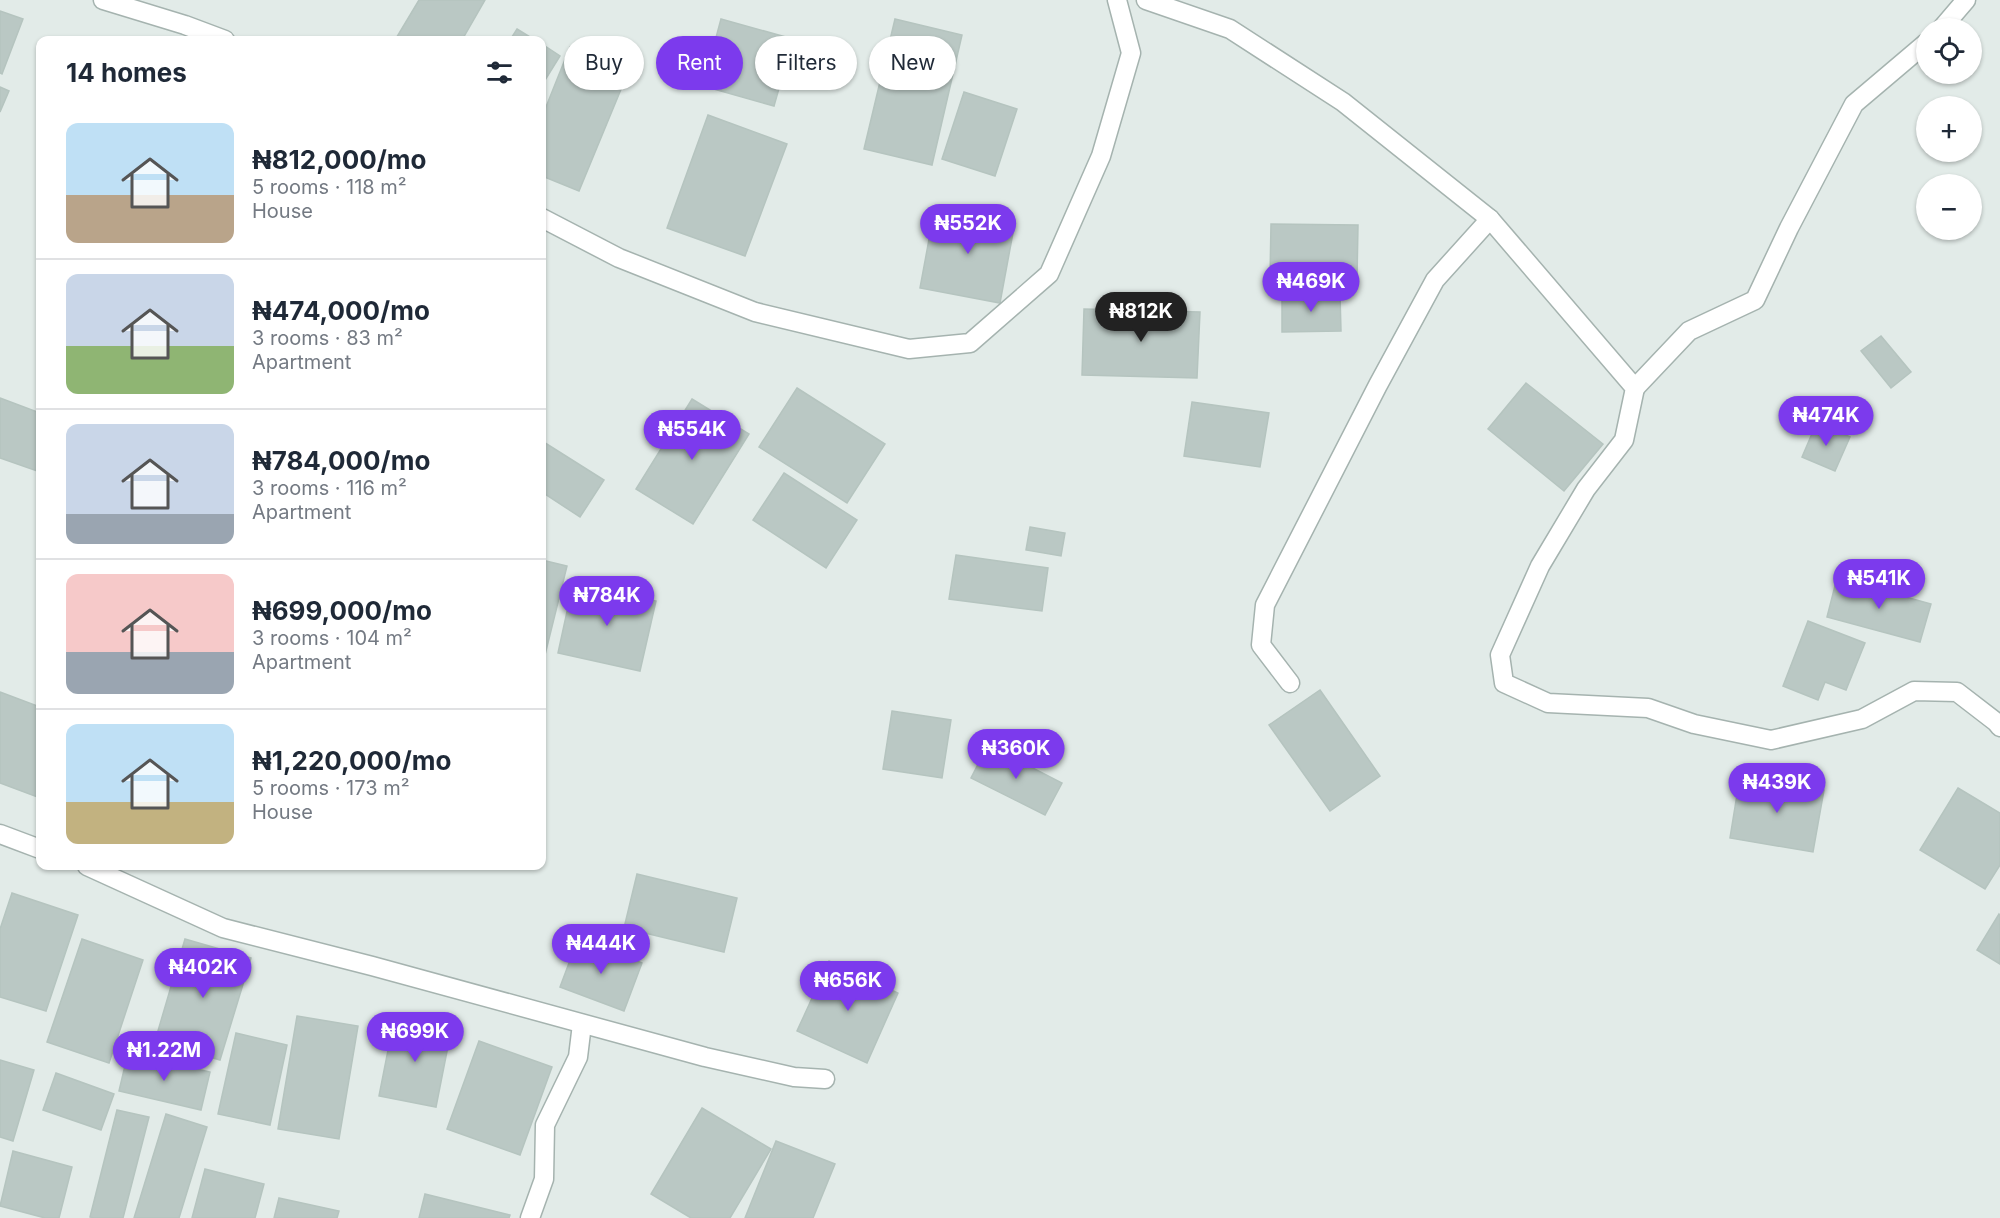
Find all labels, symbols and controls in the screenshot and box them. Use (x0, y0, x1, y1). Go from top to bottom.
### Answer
map controls (1916, 18, 1982, 240)
button: locate (1916, 18, 1982, 84)
chip: Buy (564, 36, 644, 90)
chip: Rent (656, 36, 743, 90)
chip: Filters (755, 36, 857, 90)
chip: New (869, 36, 956, 90)
icon: filters (483, 56, 516, 89)
text: 14 homes (66, 57, 187, 88)
button: + (1916, 96, 1982, 162)
text: ₦812,000/mo (252, 144, 426, 175)
icon: home (114, 147, 186, 219)
button: − (1916, 174, 1982, 240)
text: 5 rooms · 118 m² (252, 175, 407, 199)
text: House (252, 199, 313, 223)
pin: ₦552K (926, 204, 1010, 255)
text: ₦552K (934, 211, 1002, 235)
pin: ₦469K (1269, 262, 1353, 313)
text: ₦469K (1276, 269, 1346, 293)
pin: ₦812K (1099, 292, 1183, 343)
text: ₦474,000/mo (252, 295, 430, 326)
icon: home (114, 298, 186, 370)
text: ₦812K (1109, 299, 1173, 323)
text: 3 rooms · 83 m² (252, 326, 403, 350)
text: Apartment (252, 350, 351, 374)
pin: ₦474K (1784, 396, 1868, 447)
text: ₦474K (1792, 403, 1860, 427)
pin: ₦554K (650, 410, 734, 461)
text: ₦554K (658, 417, 726, 441)
text: ₦784,000/mo (252, 445, 430, 476)
icon: home (114, 448, 186, 520)
text: 3 rooms · 116 m² (252, 476, 407, 500)
text: Apartment (252, 500, 351, 524)
pin: ₦541K (1837, 559, 1921, 610)
text: ₦541K (1847, 566, 1911, 590)
pin: ₦784K (565, 576, 649, 627)
text: ₦784K (573, 583, 641, 607)
text: ₦699,000/mo (252, 595, 432, 626)
icon: home (114, 598, 186, 670)
text: 3 rooms · 104 m² (252, 626, 412, 650)
text: Apartment (252, 650, 351, 674)
pin: ₦360K (974, 729, 1058, 780)
text: ₦360K (982, 736, 1050, 760)
text: ₦1,220,000/mo (252, 745, 451, 776)
icon: home (114, 748, 186, 820)
pin: ₦439K (1735, 763, 1819, 814)
text: ₦439K (1743, 770, 1811, 794)
text: 5 rooms · 173 m² (252, 776, 410, 800)
text: House (252, 800, 313, 824)
pin: ₦444K (559, 924, 643, 975)
text: ₦444K (566, 931, 636, 955)
pin: ₦402K (161, 948, 245, 999)
text: ₦402K (168, 955, 238, 979)
pin: ₦656K (806, 961, 890, 1012)
text: ₦656K (814, 968, 882, 992)
pin: ₦699K (373, 1012, 457, 1063)
text: ₦699K (381, 1019, 449, 1043)
pin: ₦1.22M (115, 1031, 213, 1082)
text: ₦1.22M (127, 1038, 201, 1062)

